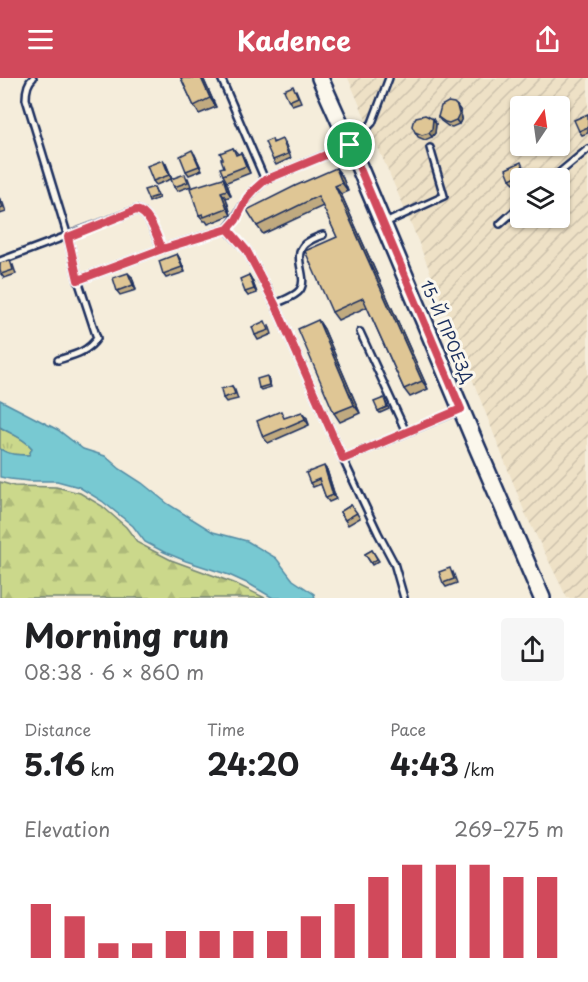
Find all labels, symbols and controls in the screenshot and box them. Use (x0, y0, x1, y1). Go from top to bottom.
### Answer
text: Kadence (237, 19, 351, 60)
icon: menu (24, 23, 57, 56)
icon: share (531, 23, 564, 56)
north arrow (510, 96, 570, 156)
map controls (510, 96, 570, 228)
pin (324, 119, 375, 170)
icon: arrive (333, 128, 366, 161)
button: layers (510, 168, 570, 228)
street label: 15-Й ПРОЕЗД (416, 276, 480, 386)
text: Morning run (24, 609, 229, 659)
button: share (501, 618, 564, 681)
text: 08:38 · 6 × 860 m (24, 657, 204, 687)
text: Distance (24, 717, 91, 741)
text: Time (207, 717, 245, 741)
text: Pace (390, 717, 426, 741)
text: 5.16 (24, 741, 85, 786)
text: 24:20 (207, 741, 299, 786)
text: 4:43 (390, 741, 459, 786)
text: km (85, 757, 115, 781)
text: /km (459, 757, 495, 781)
text: Elevation (24, 814, 110, 844)
text: 269–275 m (454, 814, 564, 844)

